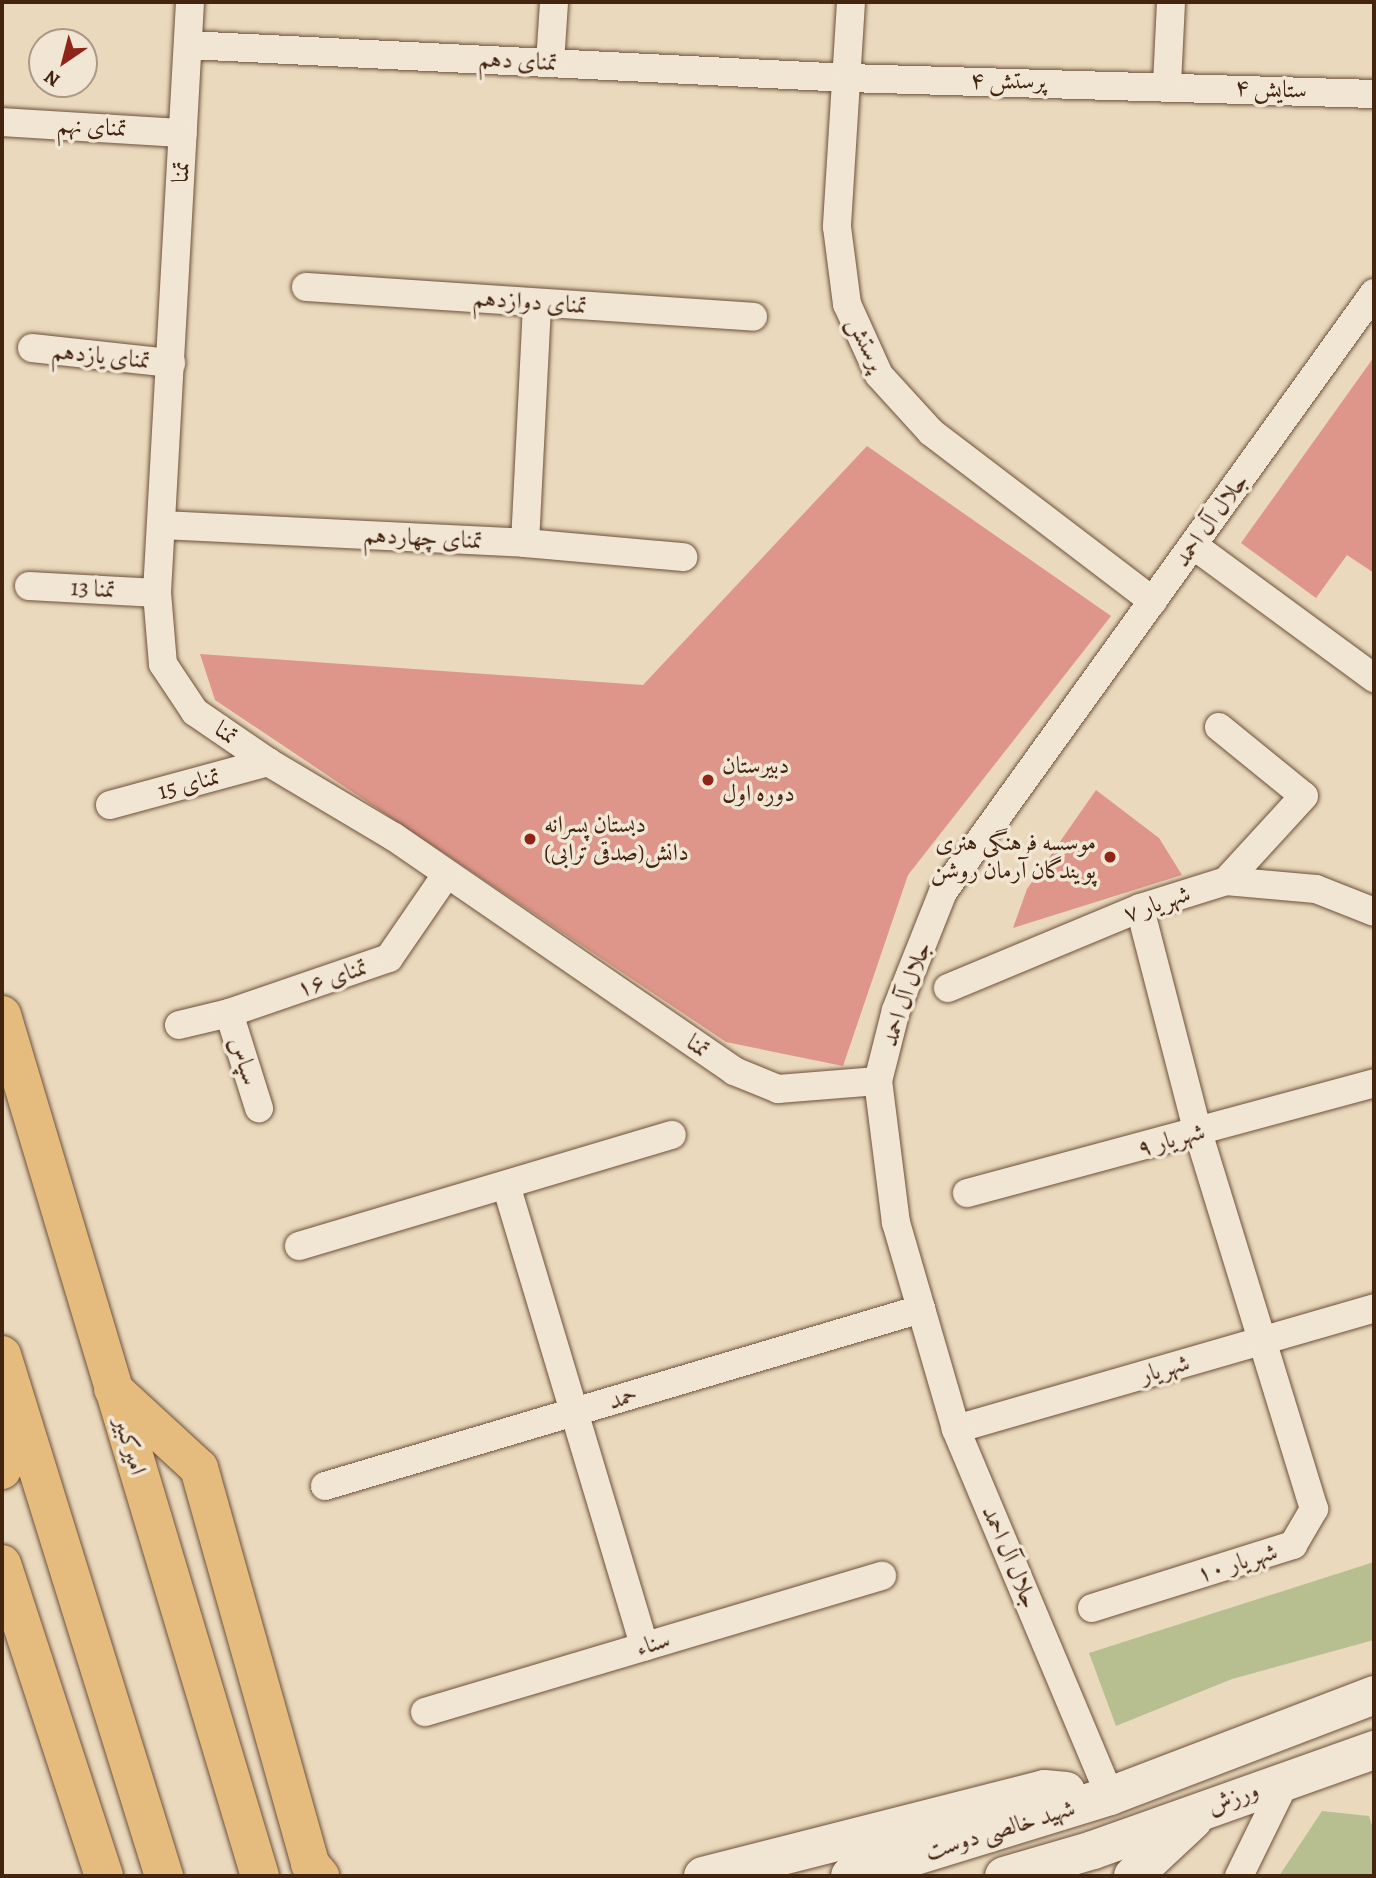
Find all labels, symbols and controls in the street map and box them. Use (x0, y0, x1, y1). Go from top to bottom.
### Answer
north arrow (28, 28, 98, 98)
street label: تمنای دهم (478, 45, 558, 77)
text: N (39, 64, 65, 93)
street label: پرستش ۴ (970, 66, 1046, 96)
street label: ستایش ۴ (1234, 73, 1308, 105)
street label: تمنای نهم (56, 111, 128, 143)
street label: تمنا (166, 160, 196, 184)
street label: تمنای دوازدهم (472, 284, 588, 320)
street label: پرستش (841, 312, 891, 376)
street label: تمنای یازدهم (50, 337, 152, 375)
street label: جلال آل احمد (1167, 468, 1255, 572)
street label: تمنای چهاردهم (363, 520, 483, 556)
street label: تمنا 13 (70, 573, 116, 605)
street label: تمنا (209, 715, 243, 751)
place label: دبیرستان دوره اول (722, 752, 795, 808)
street label: تمنای 15 (155, 762, 223, 806)
marker: دبیرستان دوره اول (700, 772, 716, 788)
place label: دبستان پسرانه دانش(صدقی ترابی) (544, 811, 689, 867)
place label: موسسه فرهنگی هنری پویندگان آرمان روشن (931, 829, 1096, 885)
marker: دبستان پسرانه دانش(صدقی ترابی) (522, 831, 538, 847)
marker: موسسه فرهنگی هنری پویندگان آرمان روشن (1102, 849, 1118, 865)
street label: شهریار ۷ (1120, 879, 1194, 929)
street label: جلال آل احمد (875, 938, 937, 1050)
street label: تمنای ۱۶ (293, 952, 371, 1004)
street label: تمنا (681, 1028, 715, 1064)
street label: سپاس (223, 1033, 265, 1089)
street label: شهریار ۹ (1134, 1117, 1208, 1163)
street label: شهریار (1137, 1348, 1193, 1390)
street label: حمد (605, 1380, 641, 1416)
street label: امیرکبیر (108, 1414, 152, 1478)
street label: جلال آل احمد (975, 1501, 1045, 1613)
street label: شهریار ۱۰ (1193, 1537, 1281, 1589)
street label: سناء (632, 1625, 674, 1663)
street label: ورزش (1203, 1775, 1263, 1821)
street label: شهید خالصی دوست (922, 1794, 1078, 1866)

